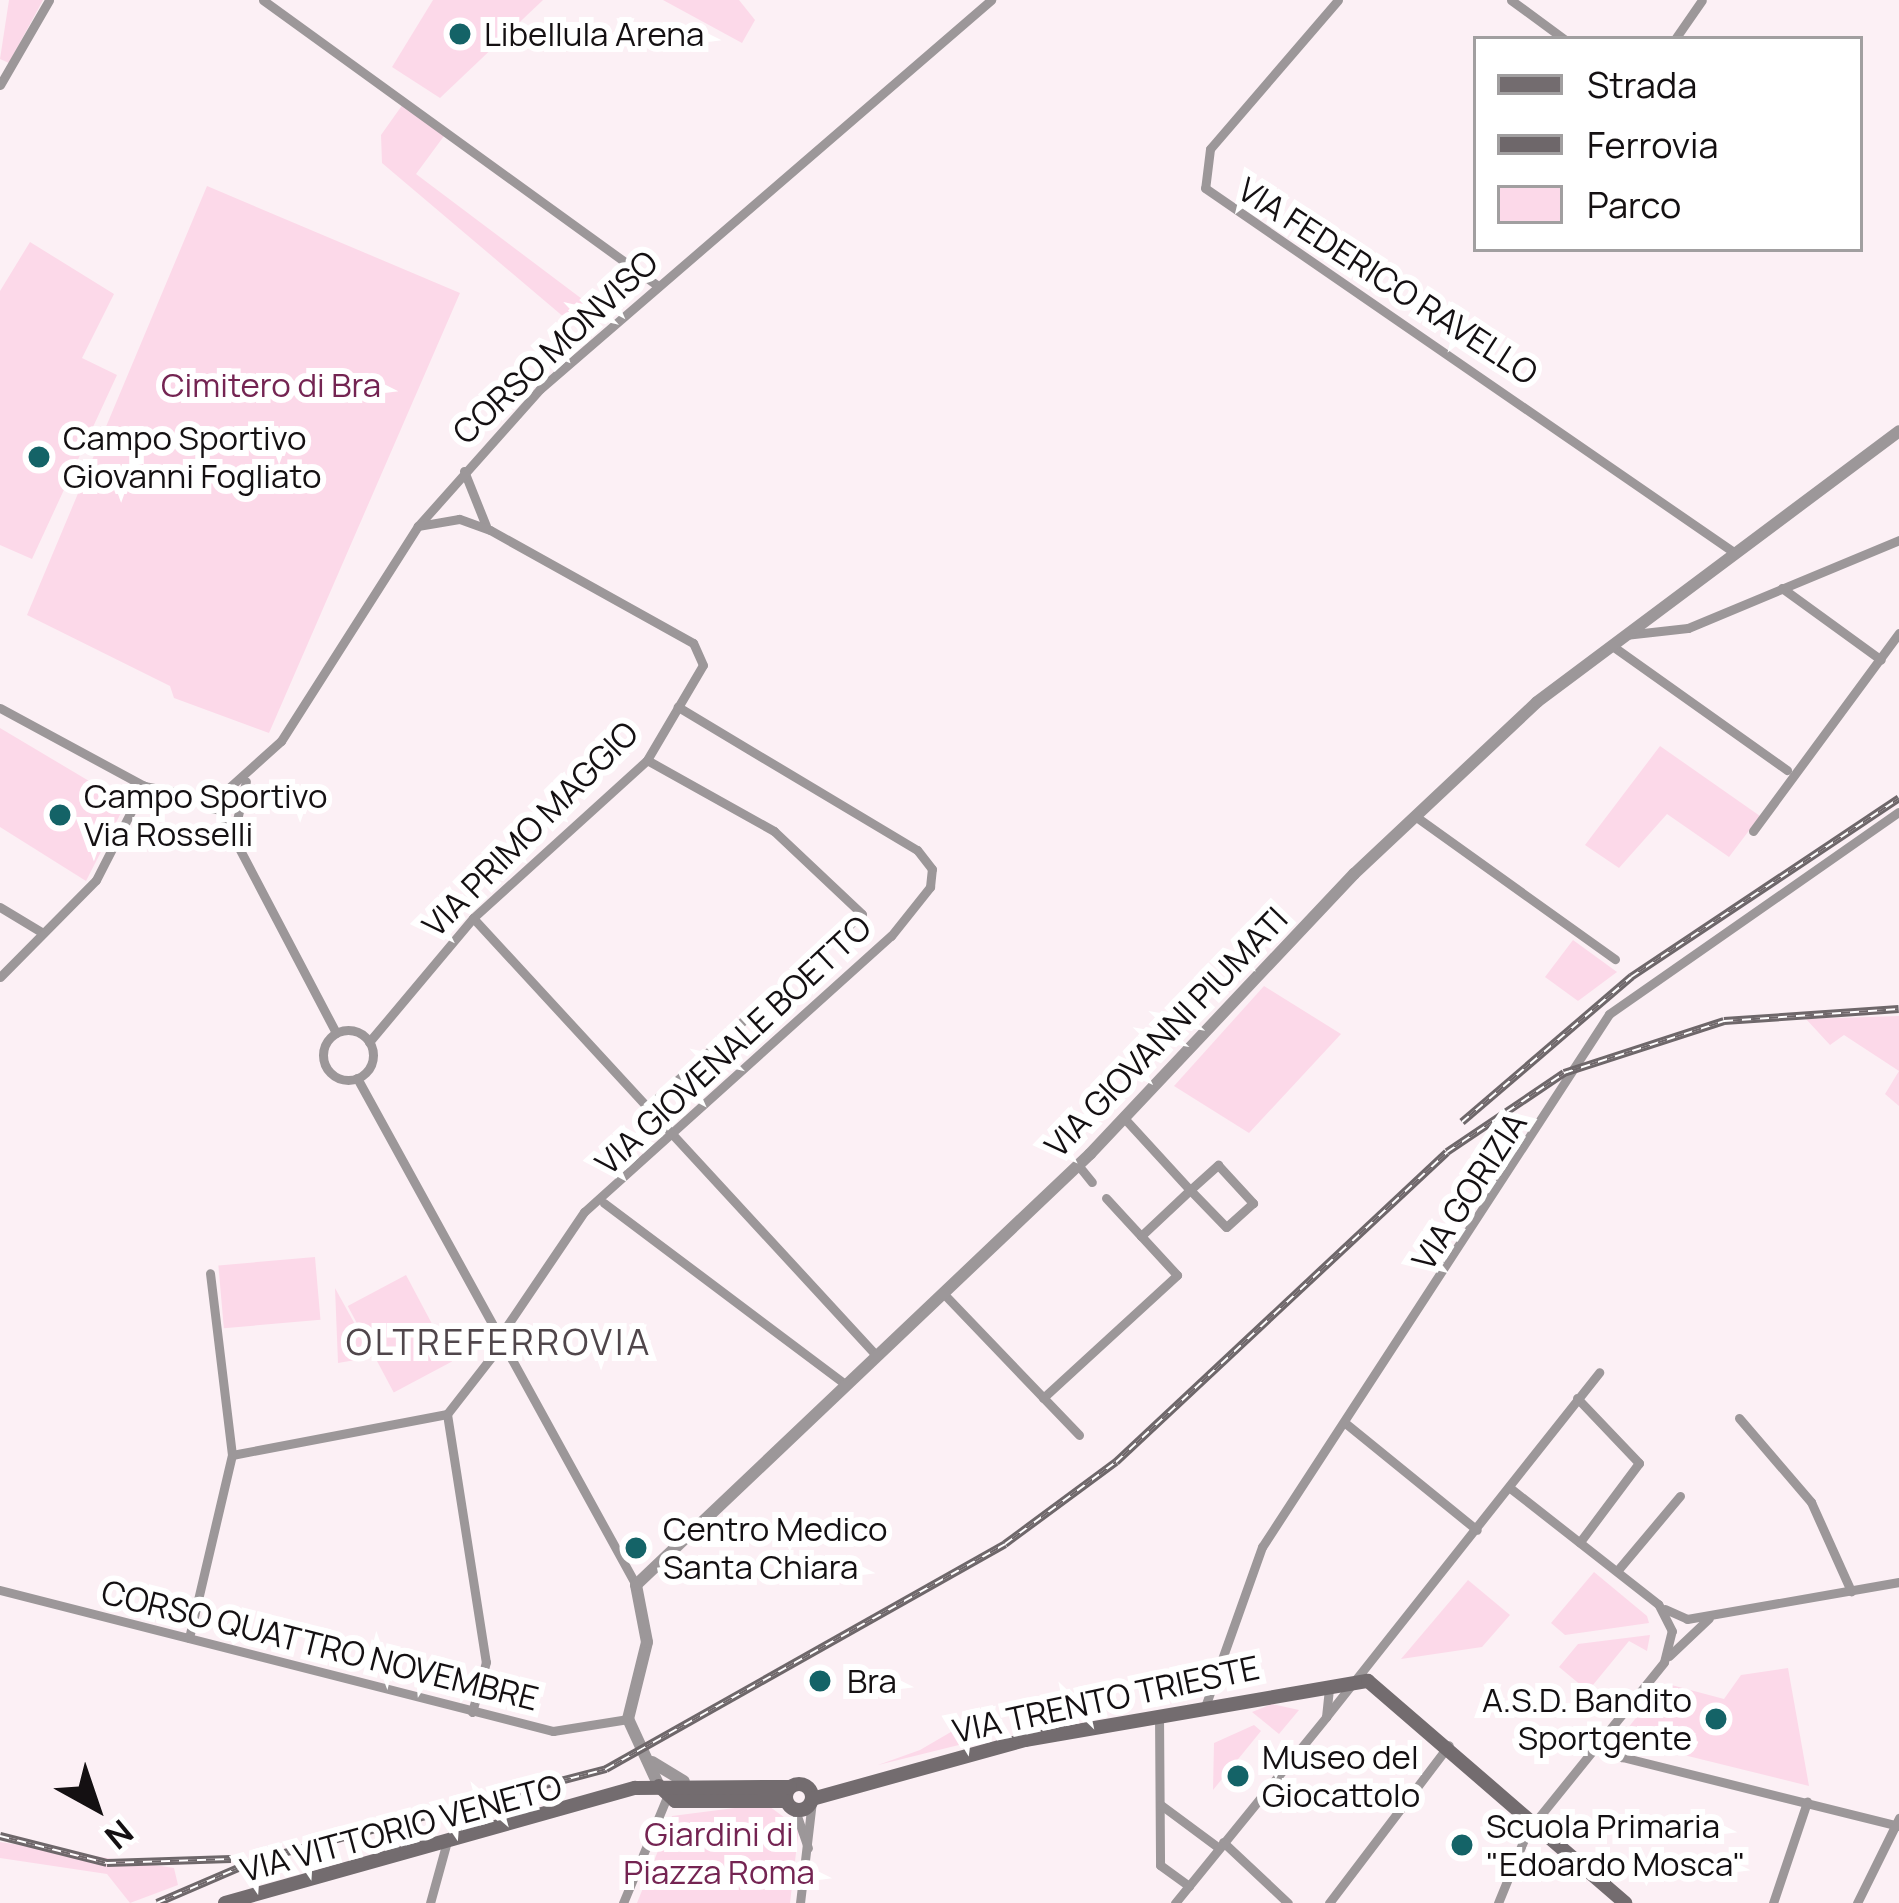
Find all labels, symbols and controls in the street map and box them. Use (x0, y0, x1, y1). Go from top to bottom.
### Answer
place label: Libellula Arena (484, 14, 704, 54)
marker: Libellula Arena (447, 21, 473, 47)
legend (1473, 36, 1863, 252)
text: Strada (1587, 60, 1697, 109)
text: Ferrovia (1587, 120, 1719, 169)
street label: VIA FEDERICO RAVELLO (1231, 169, 1545, 393)
text: Parco (1587, 180, 1681, 229)
street label: CORSO MONVISO (445, 242, 665, 452)
park label: Cimitero di Bra (161, 365, 381, 405)
place label: Campo Sportivo Giovanni Fogliato (63, 418, 321, 496)
marker: Campo Sportivo Giovanni Fogliato (26, 444, 52, 470)
street label: VIA PRIMO MAGGIO (414, 713, 646, 945)
place label: Campo Sportivo Via Rosselli (84, 776, 327, 854)
marker: Campo Sportivo Via Rosselli (47, 802, 73, 828)
street label: VIA GIOVANNI PIUMATI (1037, 899, 1295, 1165)
street label: VIA GIOVENALE BOETTO (587, 907, 879, 1183)
street label: VIA GORIZIA (1403, 1105, 1535, 1277)
district label: OLTREFERROVIA (346, 1320, 652, 1364)
place label: Centro Medico Santa Chiara (663, 1509, 887, 1587)
marker: Centro Medico Santa Chiara (620, 1532, 652, 1564)
street label: CORSO QUATTRO NOVEMBRE (98, 1572, 542, 1718)
street label: VIA TRENTO TRIESTE (949, 1647, 1263, 1751)
place label: Bra (847, 1661, 897, 1701)
marker: Bra (804, 1665, 836, 1697)
place label: A.S.D. Bandito Sportgente (1482, 1680, 1692, 1758)
marker: A.S.D. Bandito Sportgente (1703, 1706, 1729, 1732)
place label: Museo del Giocattolo (1262, 1737, 1420, 1815)
north arrow (36, 1747, 156, 1867)
marker: Museo del Giocattolo (1225, 1763, 1251, 1789)
street label: VIA VITTORIO VENETO (236, 1766, 566, 1890)
place label: Scuola Primaria "Edoardo Mosca" (1486, 1806, 1746, 1884)
text: N (96, 1810, 143, 1860)
park label: Giardini di Piazza Roma (623, 1814, 815, 1892)
marker: Scuola Primaria "Edoardo Mosca" (1449, 1832, 1475, 1858)

